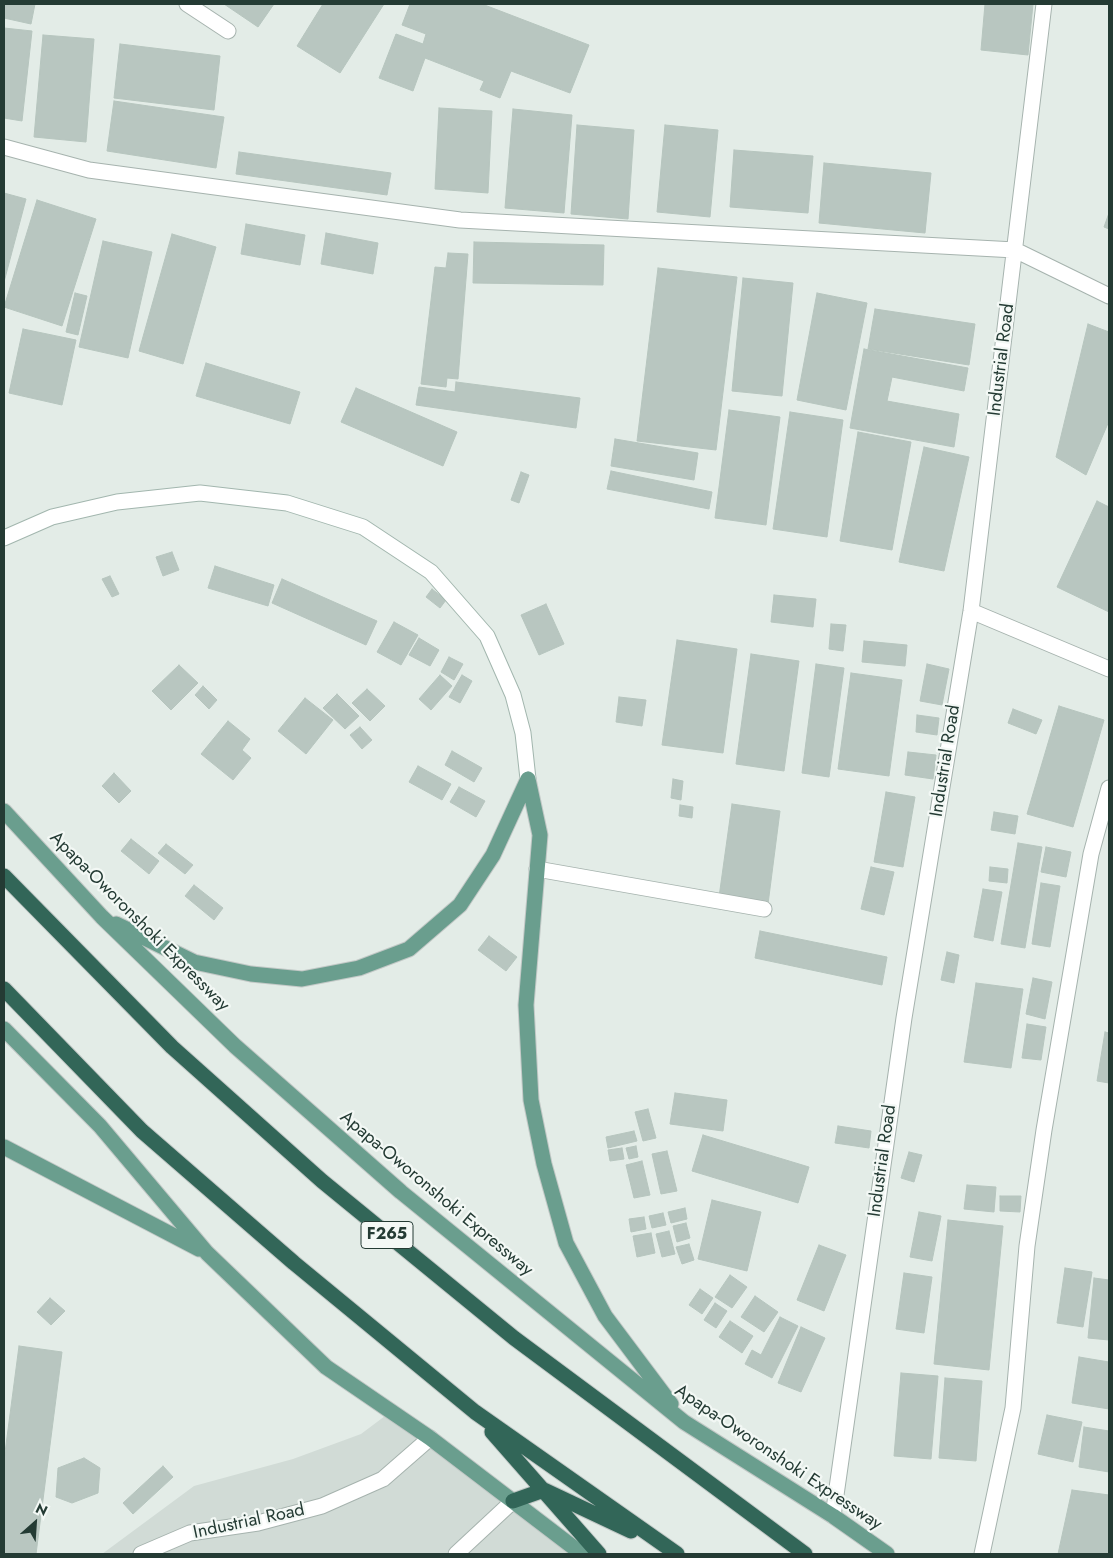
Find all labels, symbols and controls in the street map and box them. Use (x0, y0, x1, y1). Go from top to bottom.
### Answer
street label: Industrial Road (984, 303, 1020, 417)
street label: Industrial Road (926, 703, 966, 819)
street label: Apapa-Oworonshoki Expressway (45, 828, 233, 1016)
street label: Industrial Road (864, 1104, 902, 1218)
street label: Apapa-Oworonshoki Expressway (335, 1107, 537, 1281)
road number: F265 (361, 1222, 413, 1248)
street label: Apapa-Oworonshoki Expressway (670, 1380, 886, 1536)
north arrow (10, 1498, 60, 1548)
text: N (32, 1498, 51, 1521)
street label: Industrial Road (191, 1500, 307, 1544)

